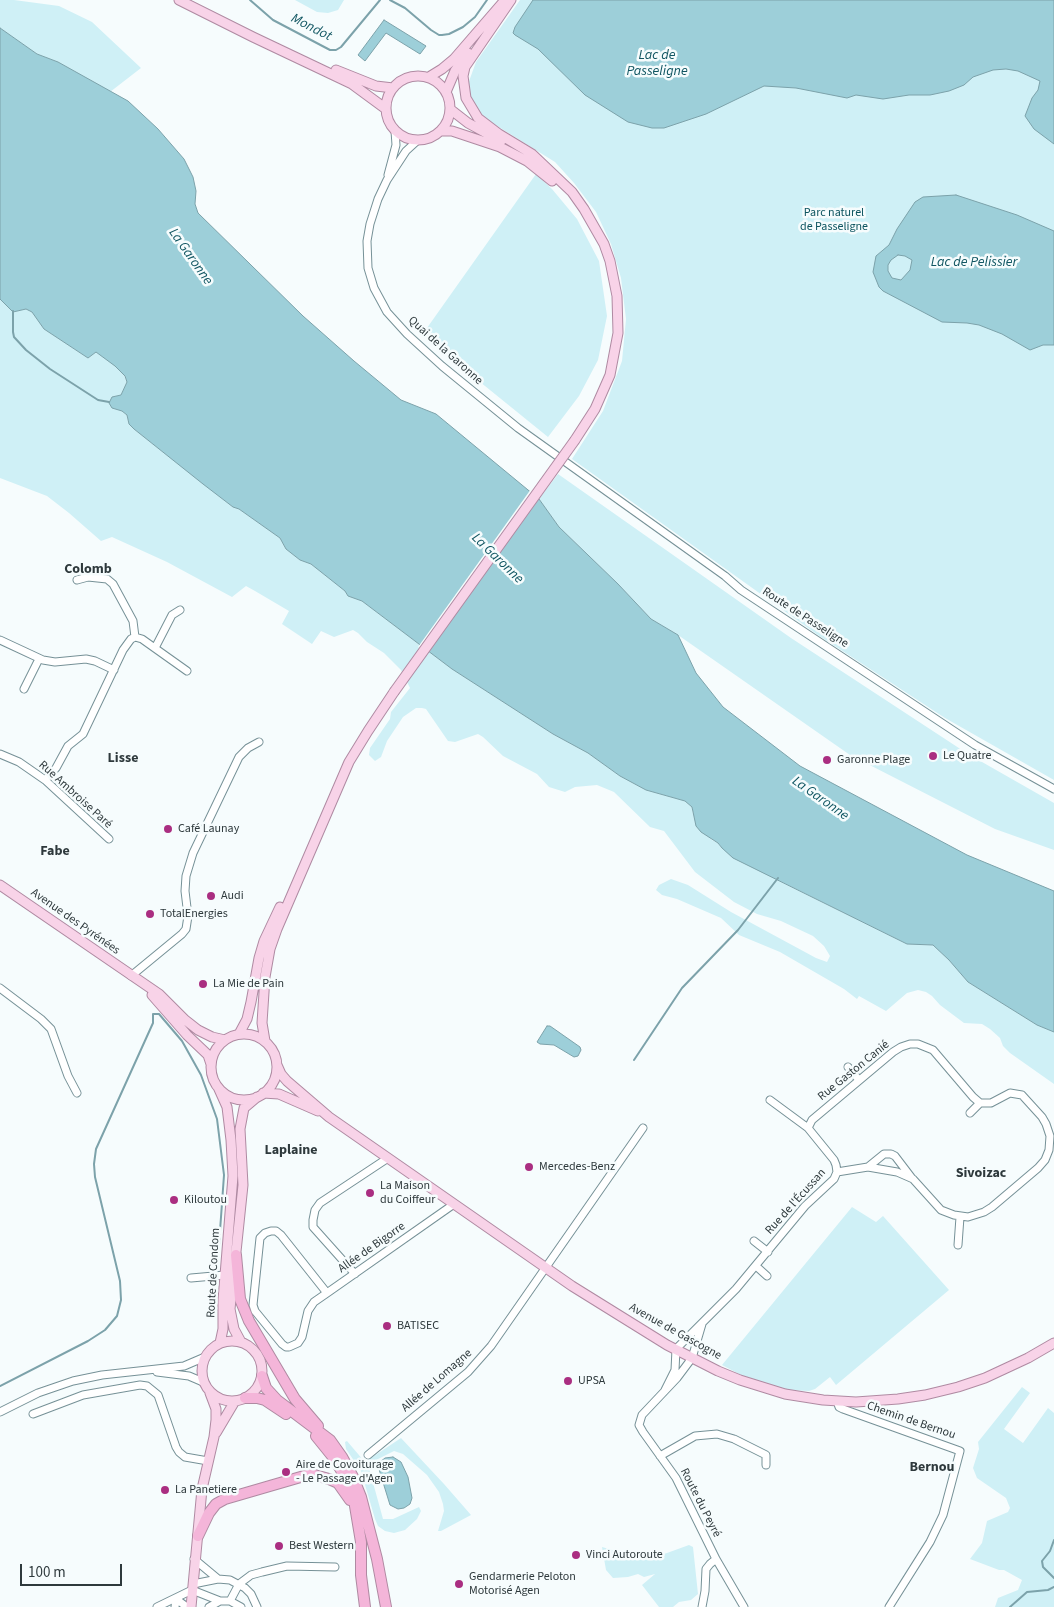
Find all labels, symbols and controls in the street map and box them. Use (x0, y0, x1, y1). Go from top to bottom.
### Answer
water label: Mondot (288, 11, 334, 45)
water label: Lac de Passeligne (626, 48, 688, 80)
park label: Parc naturel de Passeligne (800, 206, 868, 234)
water label: La Garonne (164, 225, 216, 289)
water label: Lac de Pelissier (931, 255, 1017, 271)
street label: Quai de la Garonne (405, 314, 485, 388)
water label: La Garonne (468, 530, 526, 588)
district label: Colomb (64, 562, 112, 578)
street label: Route de Passeligne (759, 585, 851, 651)
place label: Le Quatre (943, 749, 991, 763)
marker: Le Quatre (927, 750, 939, 762)
district label: Lisse (108, 751, 138, 767)
place label: Garonne Plage (837, 753, 910, 767)
marker: Garonne Plage (821, 754, 833, 766)
street label: Rue Ambroise Paré (35, 758, 115, 832)
water label: La Garonne (788, 773, 852, 825)
place label: Café Launay (178, 822, 239, 836)
marker: Café Launay (162, 823, 174, 835)
district label: Fabe (40, 844, 70, 860)
street label: Avenue des Pyrénées (28, 886, 122, 958)
place label: Audi (221, 889, 244, 903)
marker: Audi (205, 890, 217, 902)
place label: TotalEnergies (160, 907, 228, 921)
marker: TotalEnergies (144, 908, 156, 920)
place label: La Mie de Pain (213, 977, 284, 991)
marker: La Mie de Pain (197, 978, 209, 990)
street label: Rue Gaston Canié (815, 1038, 893, 1104)
district label: Laplaine (264, 1143, 318, 1159)
place label: Mercedes-Benz (539, 1160, 615, 1174)
marker: Mercedes-Benz (523, 1161, 535, 1173)
street label: Rue de l'Écussan (763, 1166, 829, 1238)
district label: Sivoizac (956, 1166, 1006, 1182)
place label: La Maison du Coiffeur (380, 1179, 435, 1207)
marker: La Maison du Coiffeur (364, 1187, 376, 1199)
place label: Kiloutou (184, 1193, 227, 1207)
marker: Kiloutou (168, 1194, 180, 1206)
street label: Allée de Bigorre (336, 1220, 408, 1276)
street label: Route de Condom (204, 1228, 224, 1318)
street label: Avenue de Gascogne (626, 1301, 724, 1363)
place label: BATISEC (397, 1319, 439, 1333)
marker: BATISEC (381, 1320, 393, 1332)
street label: Allée de Lomagne (399, 1346, 475, 1416)
place label: UPSA (578, 1374, 605, 1388)
marker: UPSA (562, 1375, 574, 1387)
street label: Chemin de Bernou (865, 1399, 957, 1443)
place label: Aire de Covoiturage - Le Passage d'Agen (296, 1458, 394, 1486)
district label: Bernou (909, 1460, 955, 1476)
marker: Aire de Covoiturage - Le Passage d'Agen (280, 1466, 292, 1478)
street label: Route du Peyré (676, 1466, 724, 1540)
place label: La Panetiere (175, 1483, 237, 1497)
marker: La Panetiere (159, 1484, 171, 1496)
place label: Best Western (289, 1539, 354, 1553)
marker: Best Western (273, 1540, 285, 1552)
place label: Vinci Autoroute (586, 1548, 663, 1562)
marker: Vinci Autoroute (570, 1549, 582, 1561)
scale bar (22, 1554, 125, 1586)
text: 100 m (28, 1562, 66, 1583)
place label: Gendarmerie Peloton Motorisé Agen (469, 1570, 576, 1598)
marker: Gendarmerie Peloton Motorisé Agen (453, 1578, 465, 1590)

